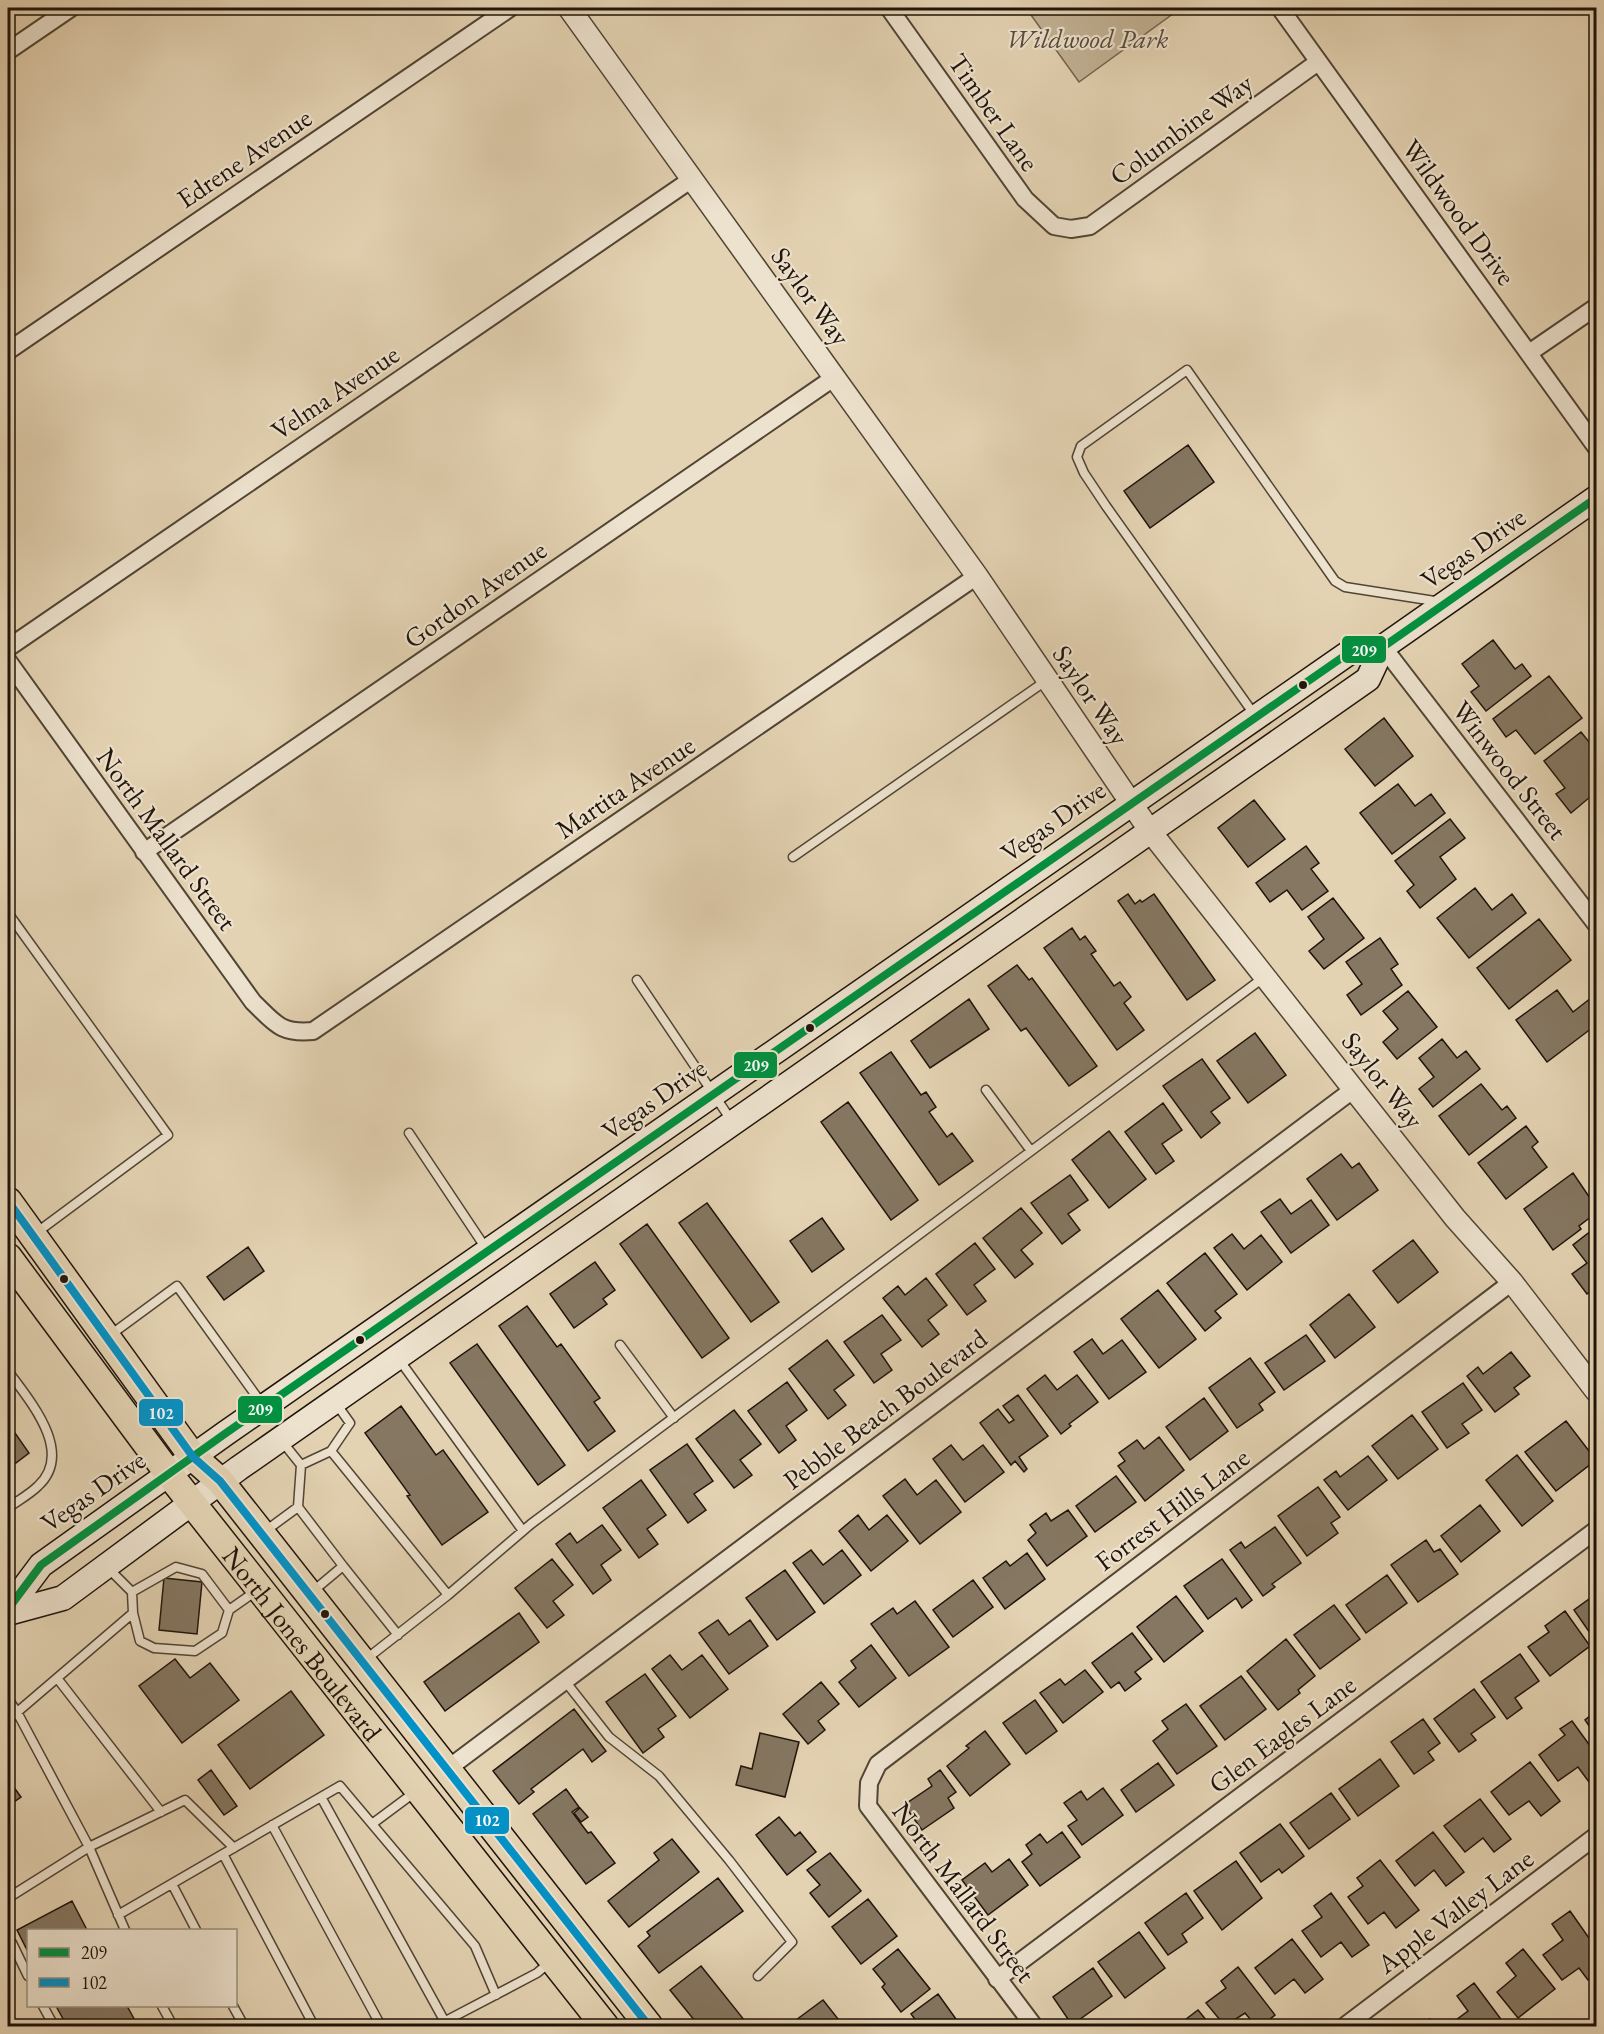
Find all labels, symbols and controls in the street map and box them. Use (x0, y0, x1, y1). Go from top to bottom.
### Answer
park label: Wildwood Park (1005, 21, 1169, 56)
street label: Timber Lane (941, 46, 1047, 178)
street label: Columbine Way (1102, 65, 1260, 193)
street label: Edrene Avenue (170, 100, 318, 216)
street label: Wildwood Drive (1394, 132, 1524, 292)
street label: Saylor Way (763, 240, 859, 352)
street label: Velma Avenue (264, 336, 406, 448)
street label: Vegas Drive (1414, 499, 1532, 597)
street label: Gordon Avenue (397, 532, 553, 656)
line badge: 209 (1341, 635, 1387, 664)
street label: Saylor Way (1045, 638, 1137, 752)
text: 209 (1351, 640, 1377, 661)
unlabelled marker (1297, 679, 1309, 691)
street label: Winwood Street (1445, 693, 1576, 847)
street label: Martita Avenue (549, 728, 701, 846)
street label: North Mallard Street (89, 741, 245, 938)
street label: Vegas Drive (994, 772, 1112, 870)
unlabelled marker (804, 1022, 816, 1034)
street label: Saylor Way (1334, 1025, 1432, 1136)
street label: Vegas Drive (595, 1050, 713, 1148)
line badge: 209 (733, 1051, 778, 1079)
text: 209 (743, 1055, 769, 1076)
unlabelled marker (58, 1273, 70, 1285)
street label: Pebble Beach Boulevard (776, 1321, 994, 1497)
unlabelled marker (354, 1334, 366, 1346)
line badge: 209 (237, 1395, 283, 1424)
line badge: 102 (138, 1398, 184, 1427)
text: 209 (247, 1399, 273, 1420)
text: 102 (148, 1403, 174, 1424)
street label: Forrest Hills Lane (1088, 1440, 1256, 1578)
street label: Vegas Drive (34, 1442, 152, 1540)
street label: North Jones Boulevard (215, 1539, 391, 1748)
unlabelled marker (319, 1608, 331, 1620)
street label: Glen Eagles Lane (1201, 1667, 1363, 1801)
street label: North Mallard Street (885, 1795, 1044, 1990)
line badge: 102 (464, 1806, 510, 1835)
text: 102 (474, 1810, 500, 1831)
street label: Apple Valley Lane (1369, 1841, 1540, 1982)
legend (27, 1929, 237, 2007)
text: 209 (81, 1941, 107, 1964)
text: 102 (81, 1971, 107, 1994)

